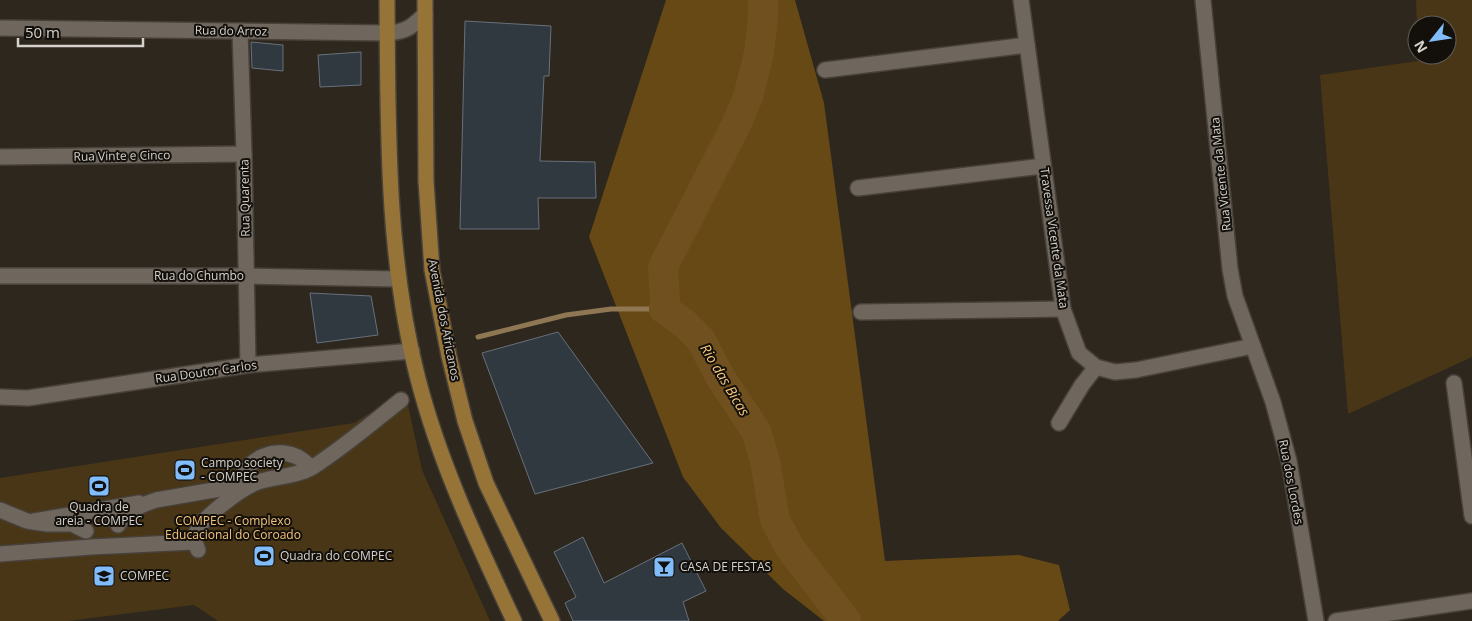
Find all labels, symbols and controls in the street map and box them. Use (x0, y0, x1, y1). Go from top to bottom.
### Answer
scale bar (18, 15, 142, 47)
north arrow (1407, 15, 1457, 65)
street label: Rua do Arroz (195, 21, 268, 40)
text: 50 m (25, 22, 60, 42)
text: N (1409, 37, 1431, 56)
street label: Rua Vicente da Mata (1206, 116, 1235, 232)
street label: Rua Vinte e Cinco (73, 146, 171, 165)
street label: Rua Quarenta (235, 159, 254, 237)
street label: Travessa Vicente da Mata (1036, 167, 1073, 309)
street label: Avenida dos Africanos (424, 258, 465, 382)
street label: Rua do Chumbo (154, 267, 244, 284)
water label: Rio das Bicas (696, 340, 754, 419)
street label: Rua Doutor Carlos (154, 356, 258, 387)
street label: Rua dos Lordes (1275, 438, 1308, 526)
place label: Campo society - COMPEC (201, 454, 284, 485)
sports icon: Campo society - COMPEC (173, 458, 197, 482)
sports icon: Quadra de areia - COMPEC (87, 474, 111, 498)
place label: Quadra de areia - COMPEC (55, 498, 143, 529)
park label: COMPEC - Complexo Educacional do Coroado (165, 512, 301, 543)
sports icon: Quadra do COMPEC (252, 544, 276, 568)
place label: Quadra do COMPEC (280, 547, 393, 564)
bar icon: CASA DE FESTAS (652, 555, 676, 579)
place label: CASA DE FESTAS (680, 558, 771, 575)
school or university icon: COMPEC (92, 564, 116, 588)
place label: COMPEC (120, 567, 170, 584)

